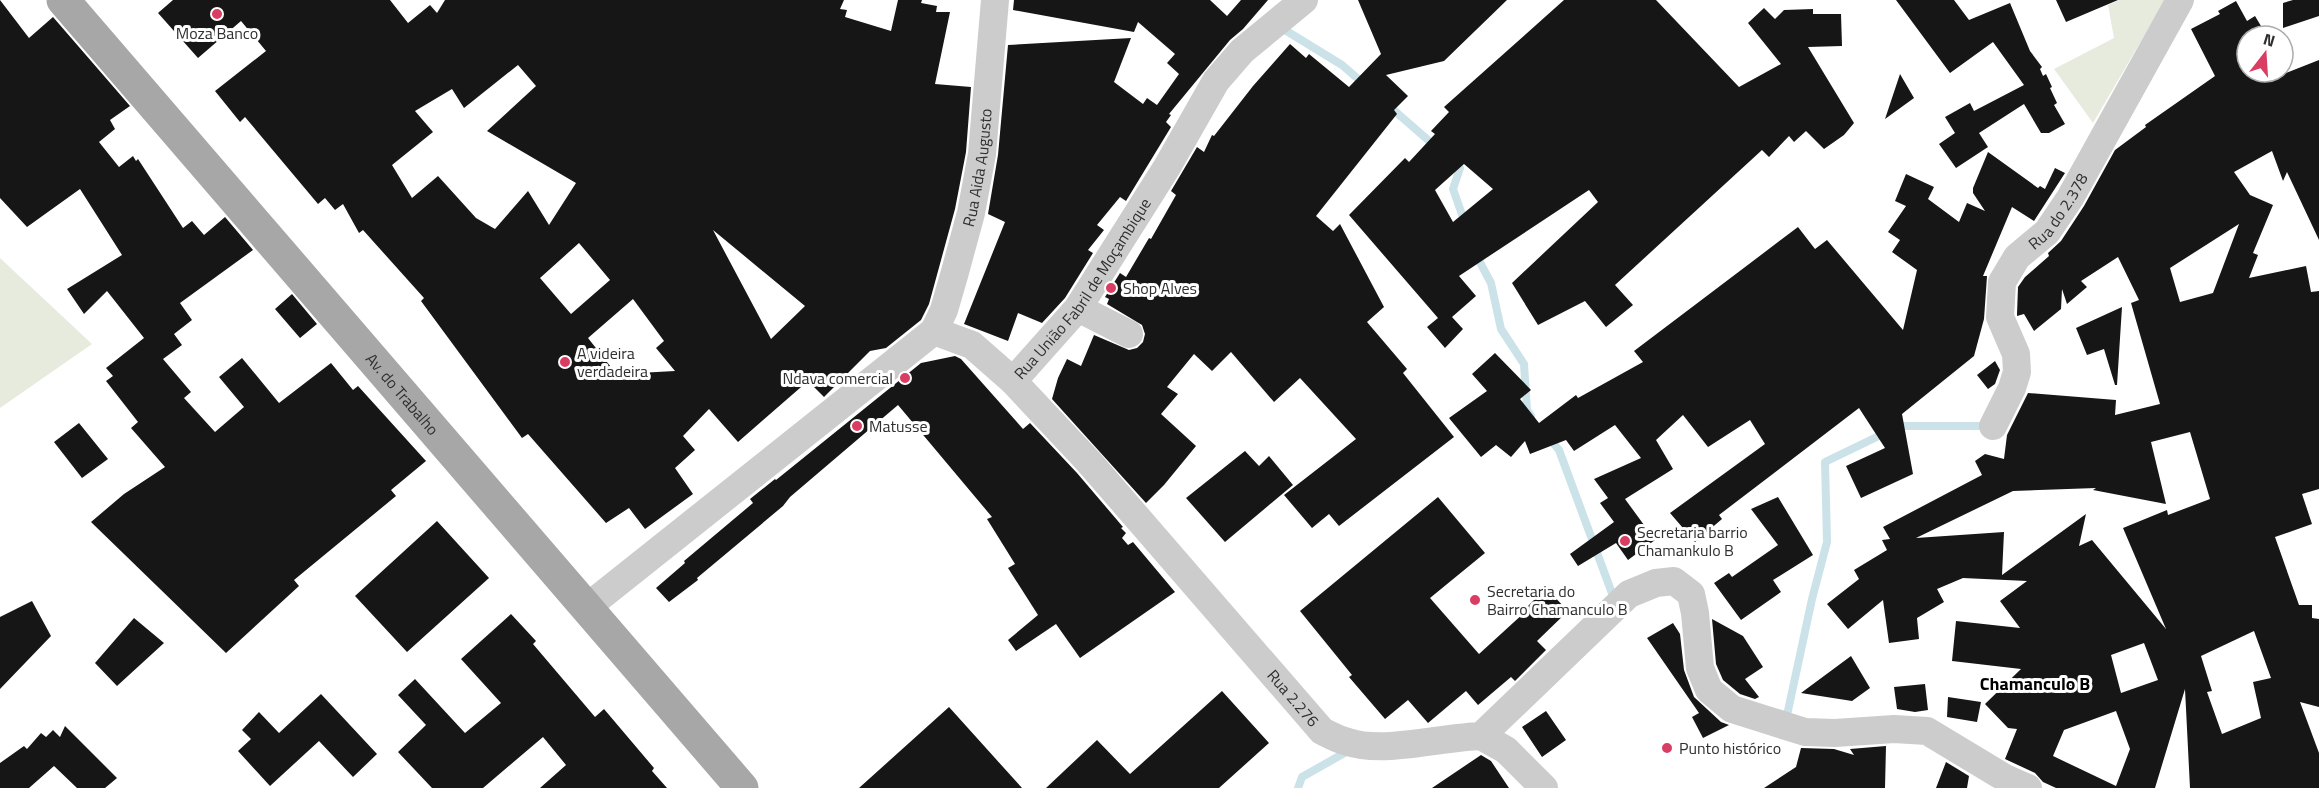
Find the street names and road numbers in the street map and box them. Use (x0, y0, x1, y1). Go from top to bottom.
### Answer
street label: Rua Aida Augusto (956, 107, 998, 229)
street label: Rua do 2.378 (2023, 169, 2094, 255)
street label: Rua União Fabril de Moçambique (1008, 193, 1157, 385)
street label: Av. do Trabalho (360, 348, 445, 440)
street label: Rua 2.276 (1262, 664, 1325, 732)

